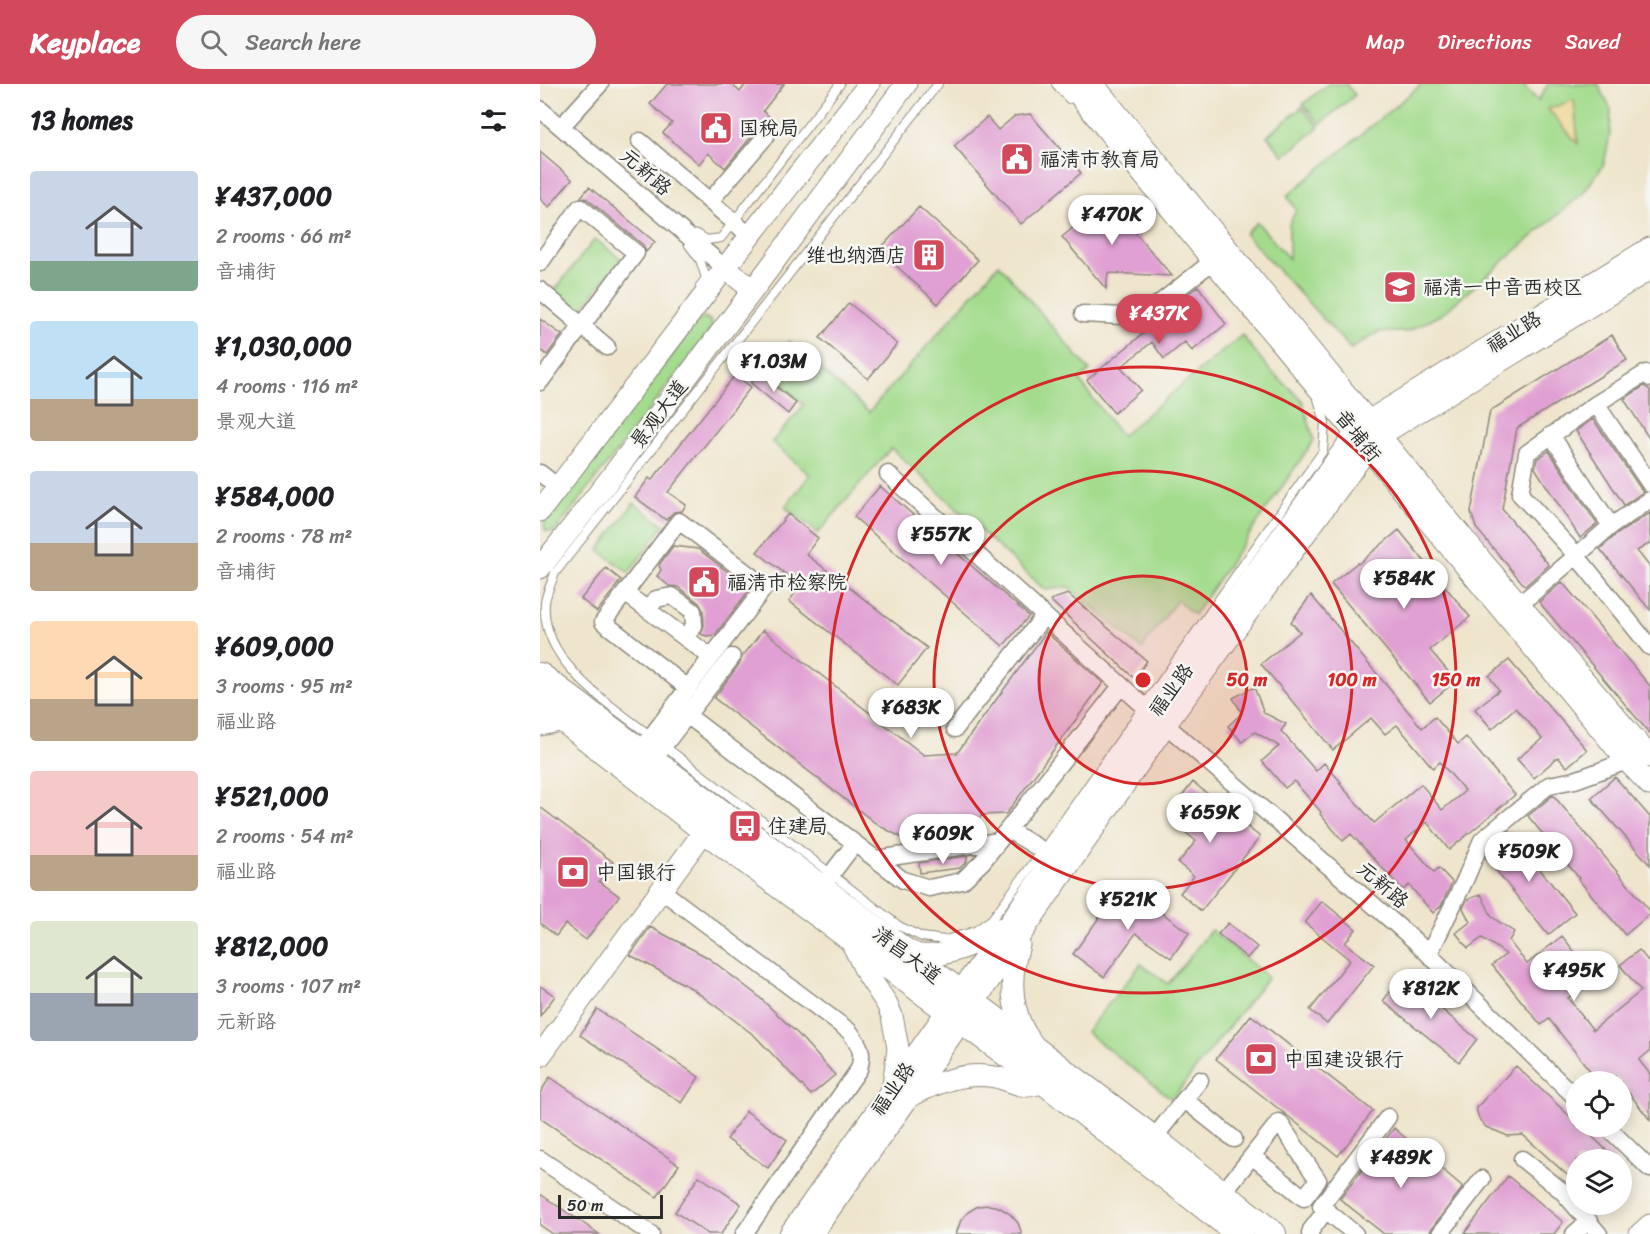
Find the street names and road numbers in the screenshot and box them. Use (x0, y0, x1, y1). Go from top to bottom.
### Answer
street label: 元新路 (612, 139, 681, 206)
street label: 福业路 (1479, 301, 1550, 363)
street label: 景观大道 (621, 372, 697, 456)
street label: 音埔街 (1326, 402, 1390, 470)
street label: 福业路 (1139, 655, 1203, 725)
street label: 元新路 (1349, 852, 1418, 919)
street label: 清昌大道 (865, 917, 949, 993)
street label: 福业路 (861, 1054, 925, 1124)

